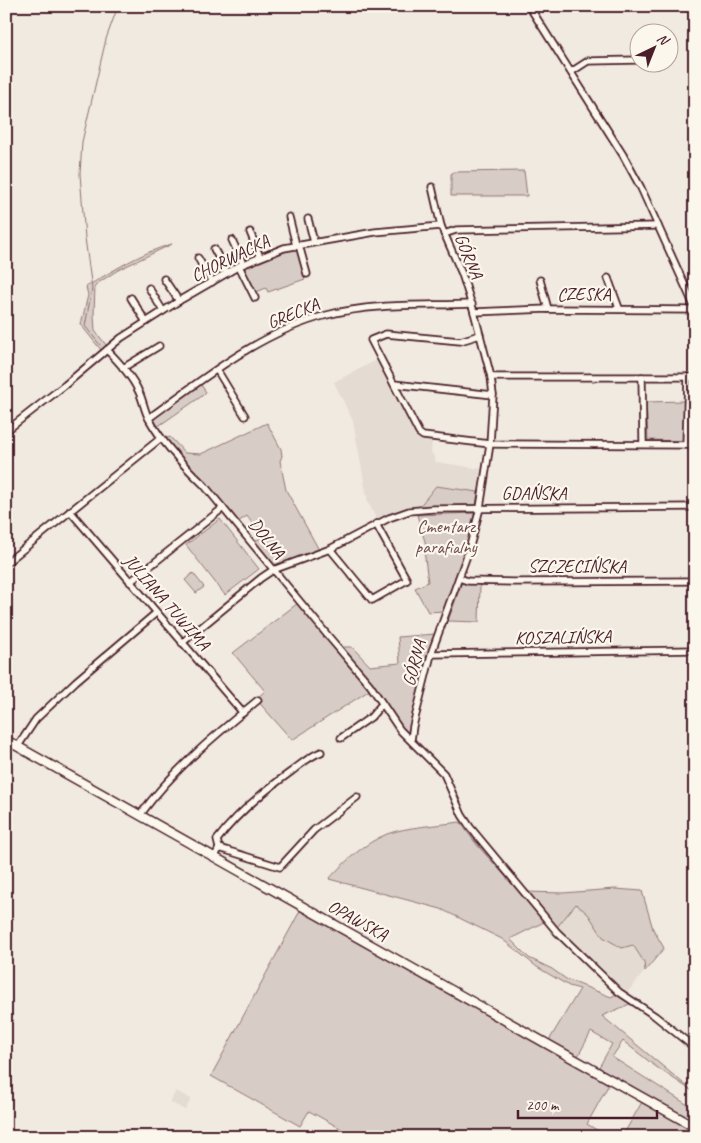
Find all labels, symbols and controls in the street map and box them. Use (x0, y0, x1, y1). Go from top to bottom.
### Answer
north arrow (628, 22, 678, 72)
text: N (654, 30, 673, 50)
street label: CHORWACKA (187, 229, 274, 286)
street label: GÓRNA (450, 230, 488, 283)
street label: CZESKA (557, 283, 612, 305)
street label: GRECKA (264, 292, 323, 333)
street label: GDAŃSKA (501, 482, 567, 504)
street label: DOLNA (244, 513, 291, 563)
park label: Cmentarz parafialny (415, 515, 479, 558)
street label: JULIANA TUWIMA (119, 549, 215, 655)
street label: SZCZECIŃSKA (528, 555, 627, 577)
street label: KOSZALIŃSKA (515, 625, 612, 649)
street label: GÓRNA (397, 637, 431, 688)
street label: OPAWSKA (324, 895, 393, 946)
scale bar (518, 1088, 657, 1120)
text: 200 m (526, 1096, 560, 1115)

